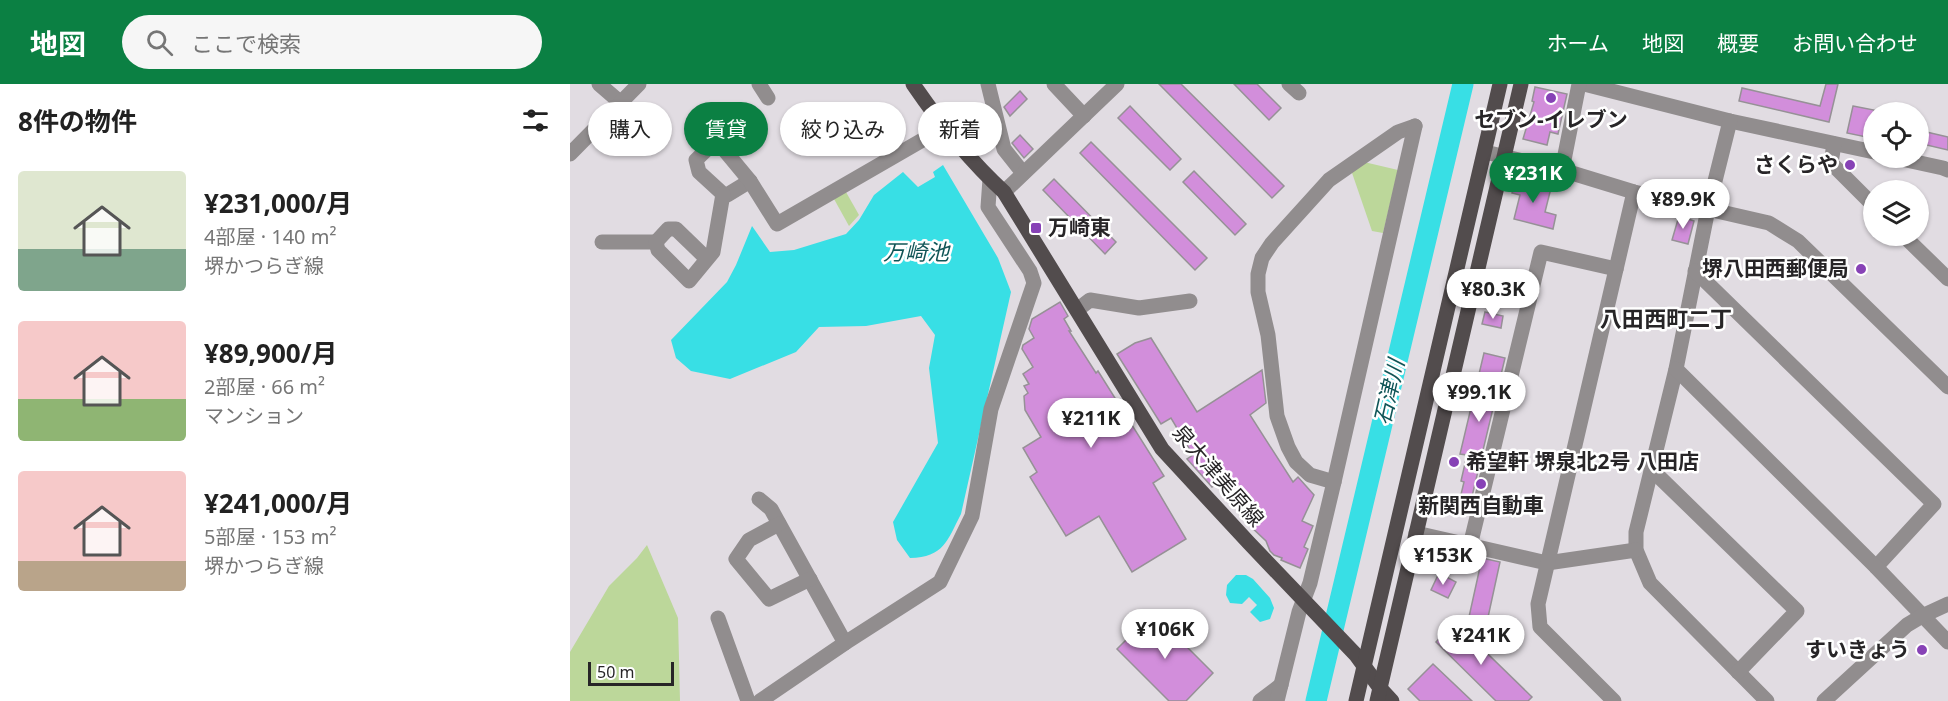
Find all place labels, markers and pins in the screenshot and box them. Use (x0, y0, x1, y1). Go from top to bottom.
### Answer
marker: セブン-イレブン (1544, 91, 1558, 105)
place label: セブン-イレブン (1474, 105, 1628, 133)
place label: さくらや (1754, 150, 1838, 178)
pin: ¥231K (1491, 153, 1575, 204)
marker: さくらや (1843, 158, 1857, 172)
pin: ¥89.9K (1634, 179, 1732, 230)
place label: 万崎東 (1048, 213, 1111, 241)
marker: 万崎東 (1029, 221, 1043, 235)
place label: 堺八田西郵便局 (1702, 254, 1849, 282)
marker: 堺八田西郵便局 (1854, 262, 1868, 276)
pin: ¥80.3K (1444, 269, 1542, 320)
pin: ¥99.1K (1430, 372, 1528, 423)
pin: ¥211K (1049, 398, 1133, 449)
place label: 希望軒 堺泉北2号 八田店 (1466, 447, 1699, 475)
marker: 希望軒 堺泉北2号 八田店 (1447, 455, 1461, 469)
marker: 新関西自動車 (1474, 477, 1488, 491)
place label: 新関西自動車 (1418, 491, 1544, 519)
pin: ¥153K (1401, 535, 1485, 586)
pin: ¥106K (1123, 609, 1207, 660)
pin: ¥241K (1439, 615, 1523, 666)
place label: すいきょう (1805, 635, 1910, 663)
marker: すいきょう (1915, 643, 1929, 657)

